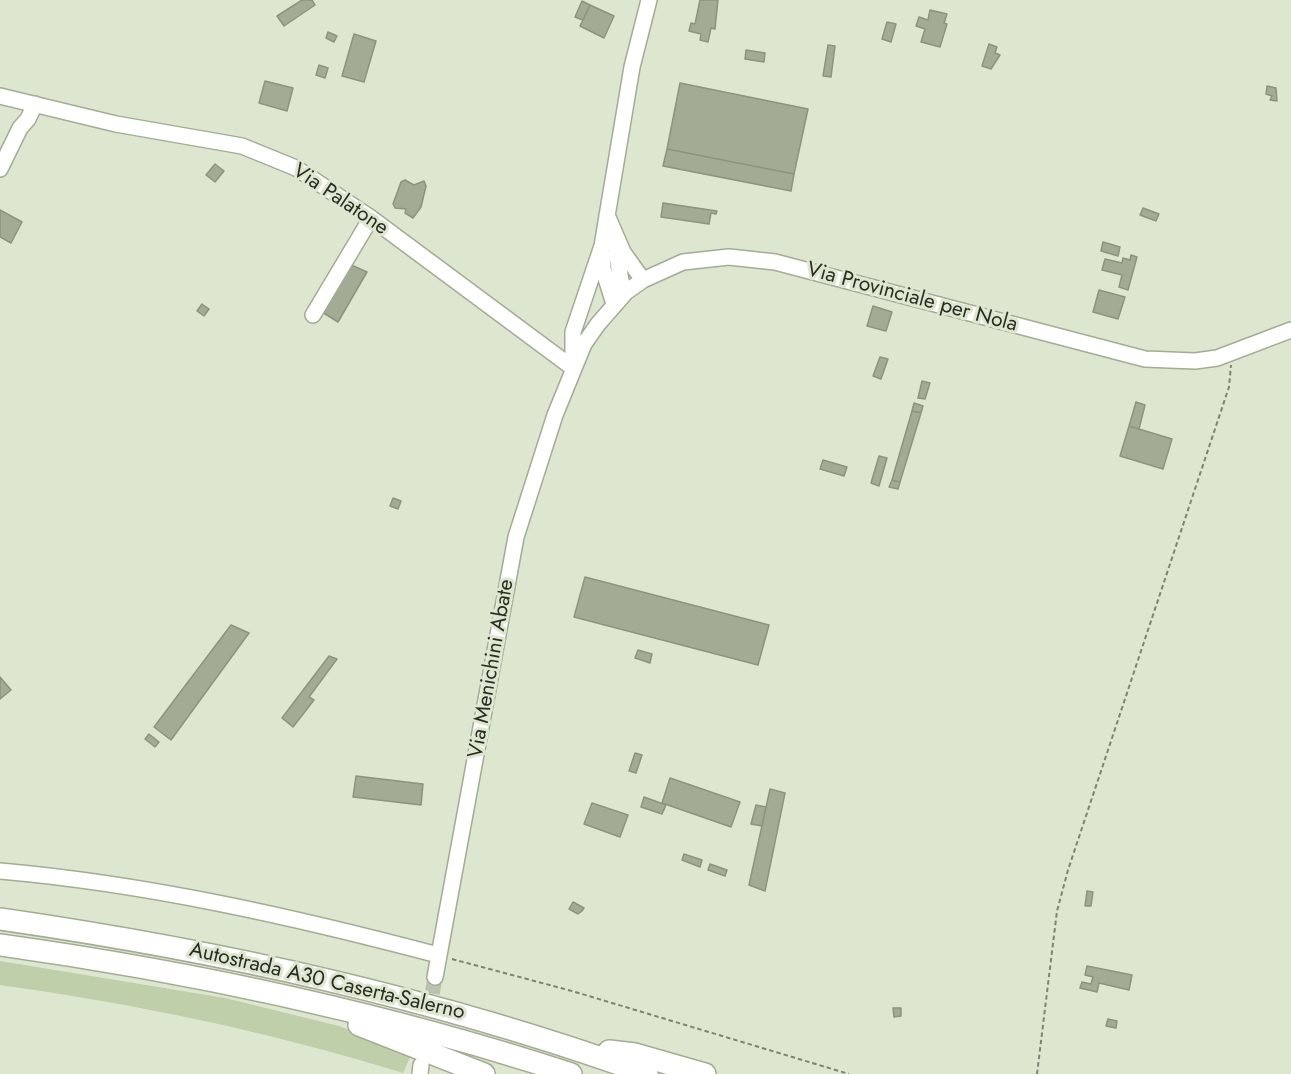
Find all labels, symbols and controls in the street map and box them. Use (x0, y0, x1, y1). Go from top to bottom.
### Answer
street label: Via Palatone (287, 159, 393, 241)
street label: Via Provinciale per Nola (804, 258, 1020, 338)
street label: Via Menichini Abate (464, 578, 520, 760)
street label: Autostrada A30 Caserta-Salerno (187, 938, 467, 1026)

